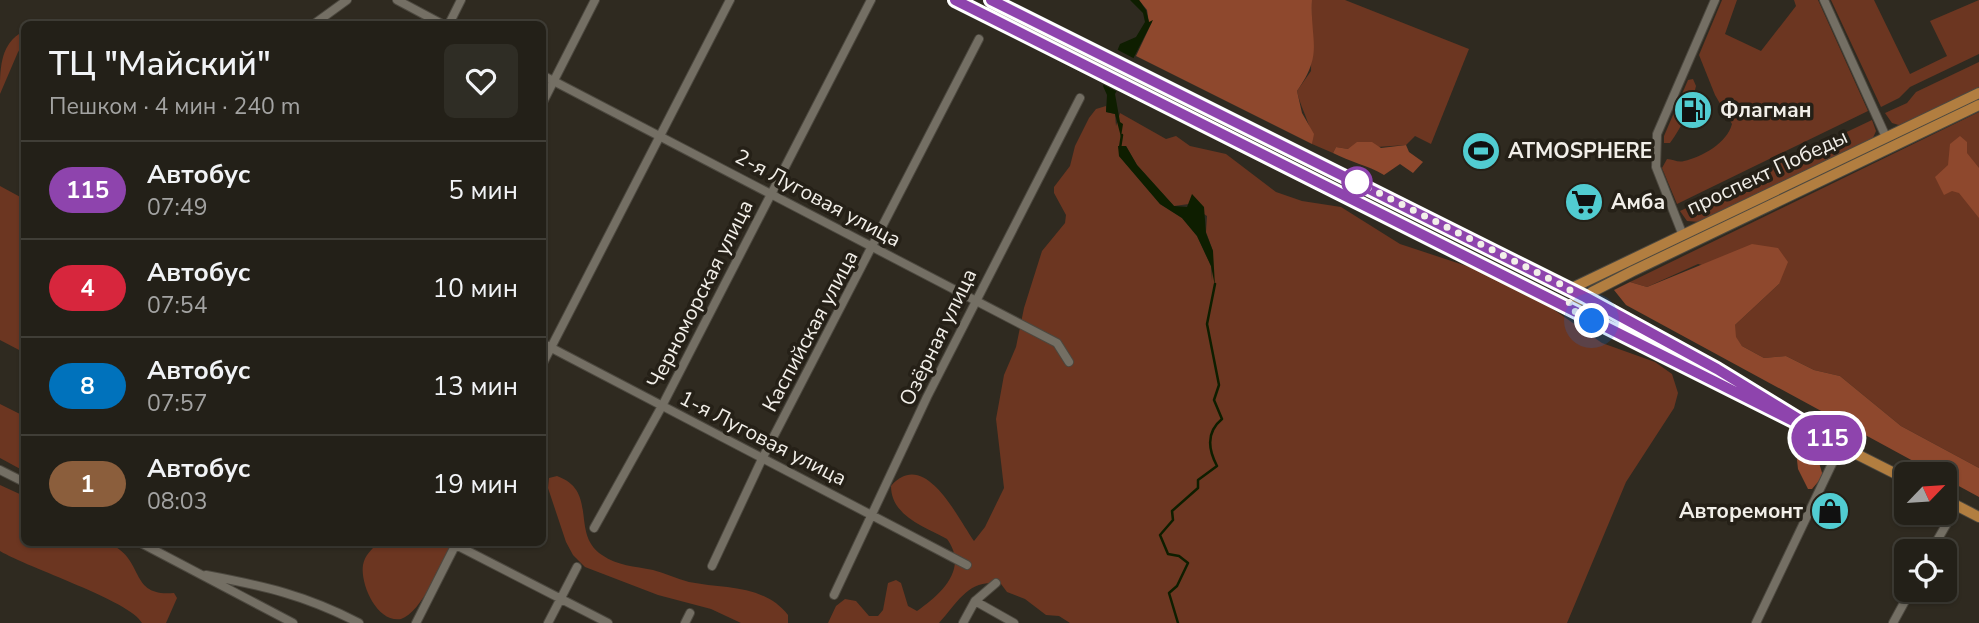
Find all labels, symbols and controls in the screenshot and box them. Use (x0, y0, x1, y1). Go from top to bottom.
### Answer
text: ТЦ "Майский" (49, 42, 271, 87)
button: heart (444, 44, 518, 118)
fuel station icon: Флагман (1672, 89, 1714, 131)
text: Пешком · 4 мин · 240 m (49, 91, 300, 122)
place label: Флагман (1720, 96, 1811, 124)
street label: проспект Победы (1682, 122, 1852, 222)
sports icon: ATMOSPHERE (1460, 130, 1502, 172)
place label: ATMOSPHERE (1508, 137, 1652, 165)
street label: 2-я Луговая улица (730, 142, 906, 254)
text: Автобус (147, 157, 250, 192)
unlabelled marker (1342, 167, 1372, 197)
text: 5 мин (448, 173, 518, 208)
text: 115 (66, 174, 109, 206)
supermarket icon: Амба (1563, 181, 1605, 223)
place label: Амба (1611, 188, 1665, 216)
text: 07:49 (147, 192, 207, 223)
street label: Черноморская улица (640, 195, 760, 393)
street label: Каспийская улица (756, 245, 864, 417)
text: Автобус (147, 255, 250, 290)
street label: Озёрная улица (893, 264, 983, 410)
text: 10 мин (433, 271, 518, 306)
text: 4 (80, 272, 95, 304)
text: 07:54 (147, 290, 207, 321)
your location (1574, 303, 1609, 338)
text: Автобус (147, 353, 250, 388)
text: 13 мин (433, 369, 518, 404)
text: 8 (80, 370, 95, 402)
street label: 1-я Луговая улица (675, 384, 851, 492)
text: 07:57 (147, 388, 207, 419)
line badge: 115 (1787, 415, 1867, 461)
text: 115 (1805, 422, 1849, 454)
text: Автобус (147, 451, 250, 486)
north arrow (1894, 462, 1956, 525)
map controls (1894, 462, 1957, 602)
text: 19 мин (433, 467, 518, 502)
text: 1 (80, 468, 95, 500)
text: 08:03 (147, 486, 207, 517)
shop icon: Авторемонт (1809, 490, 1851, 532)
place label: Авторемонт (1679, 497, 1803, 525)
button: locate (1894, 539, 1957, 602)

